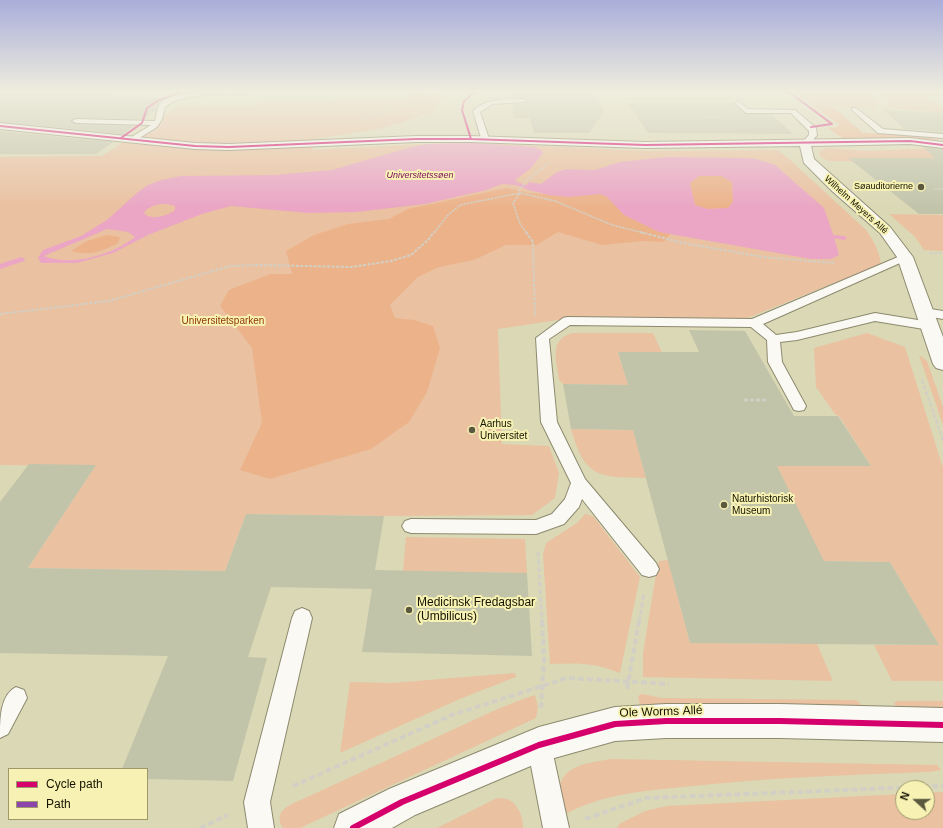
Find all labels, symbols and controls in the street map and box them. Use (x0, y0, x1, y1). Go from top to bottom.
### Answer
water label: Universitetssøen (386, 170, 454, 180)
street label: Wilhelm Meyers Allé (822, 174, 890, 236)
place label: Søauditorierne (854, 182, 913, 192)
marker: Søauditorierne (916, 182, 926, 192)
park label: Universitetsparken (182, 315, 264, 327)
place label: Aarhus Universitet (480, 418, 527, 442)
marker: Aarhus Universitet (467, 425, 477, 435)
place label: Naturhistorisk Museum (732, 493, 793, 516)
marker: Naturhistorisk Museum (719, 500, 729, 510)
place label: Medicinsk Fredagsbar (Umbilicus) (417, 596, 535, 624)
marker: Medicinsk Fredagsbar (Umbilicus) (404, 605, 414, 615)
street label: Ole Worms Allé (619, 703, 703, 721)
legend (8, 768, 148, 820)
text: Cycle path (46, 777, 103, 791)
north arrow (895, 780, 935, 820)
text: N (898, 790, 912, 802)
text: Path (46, 797, 71, 811)

